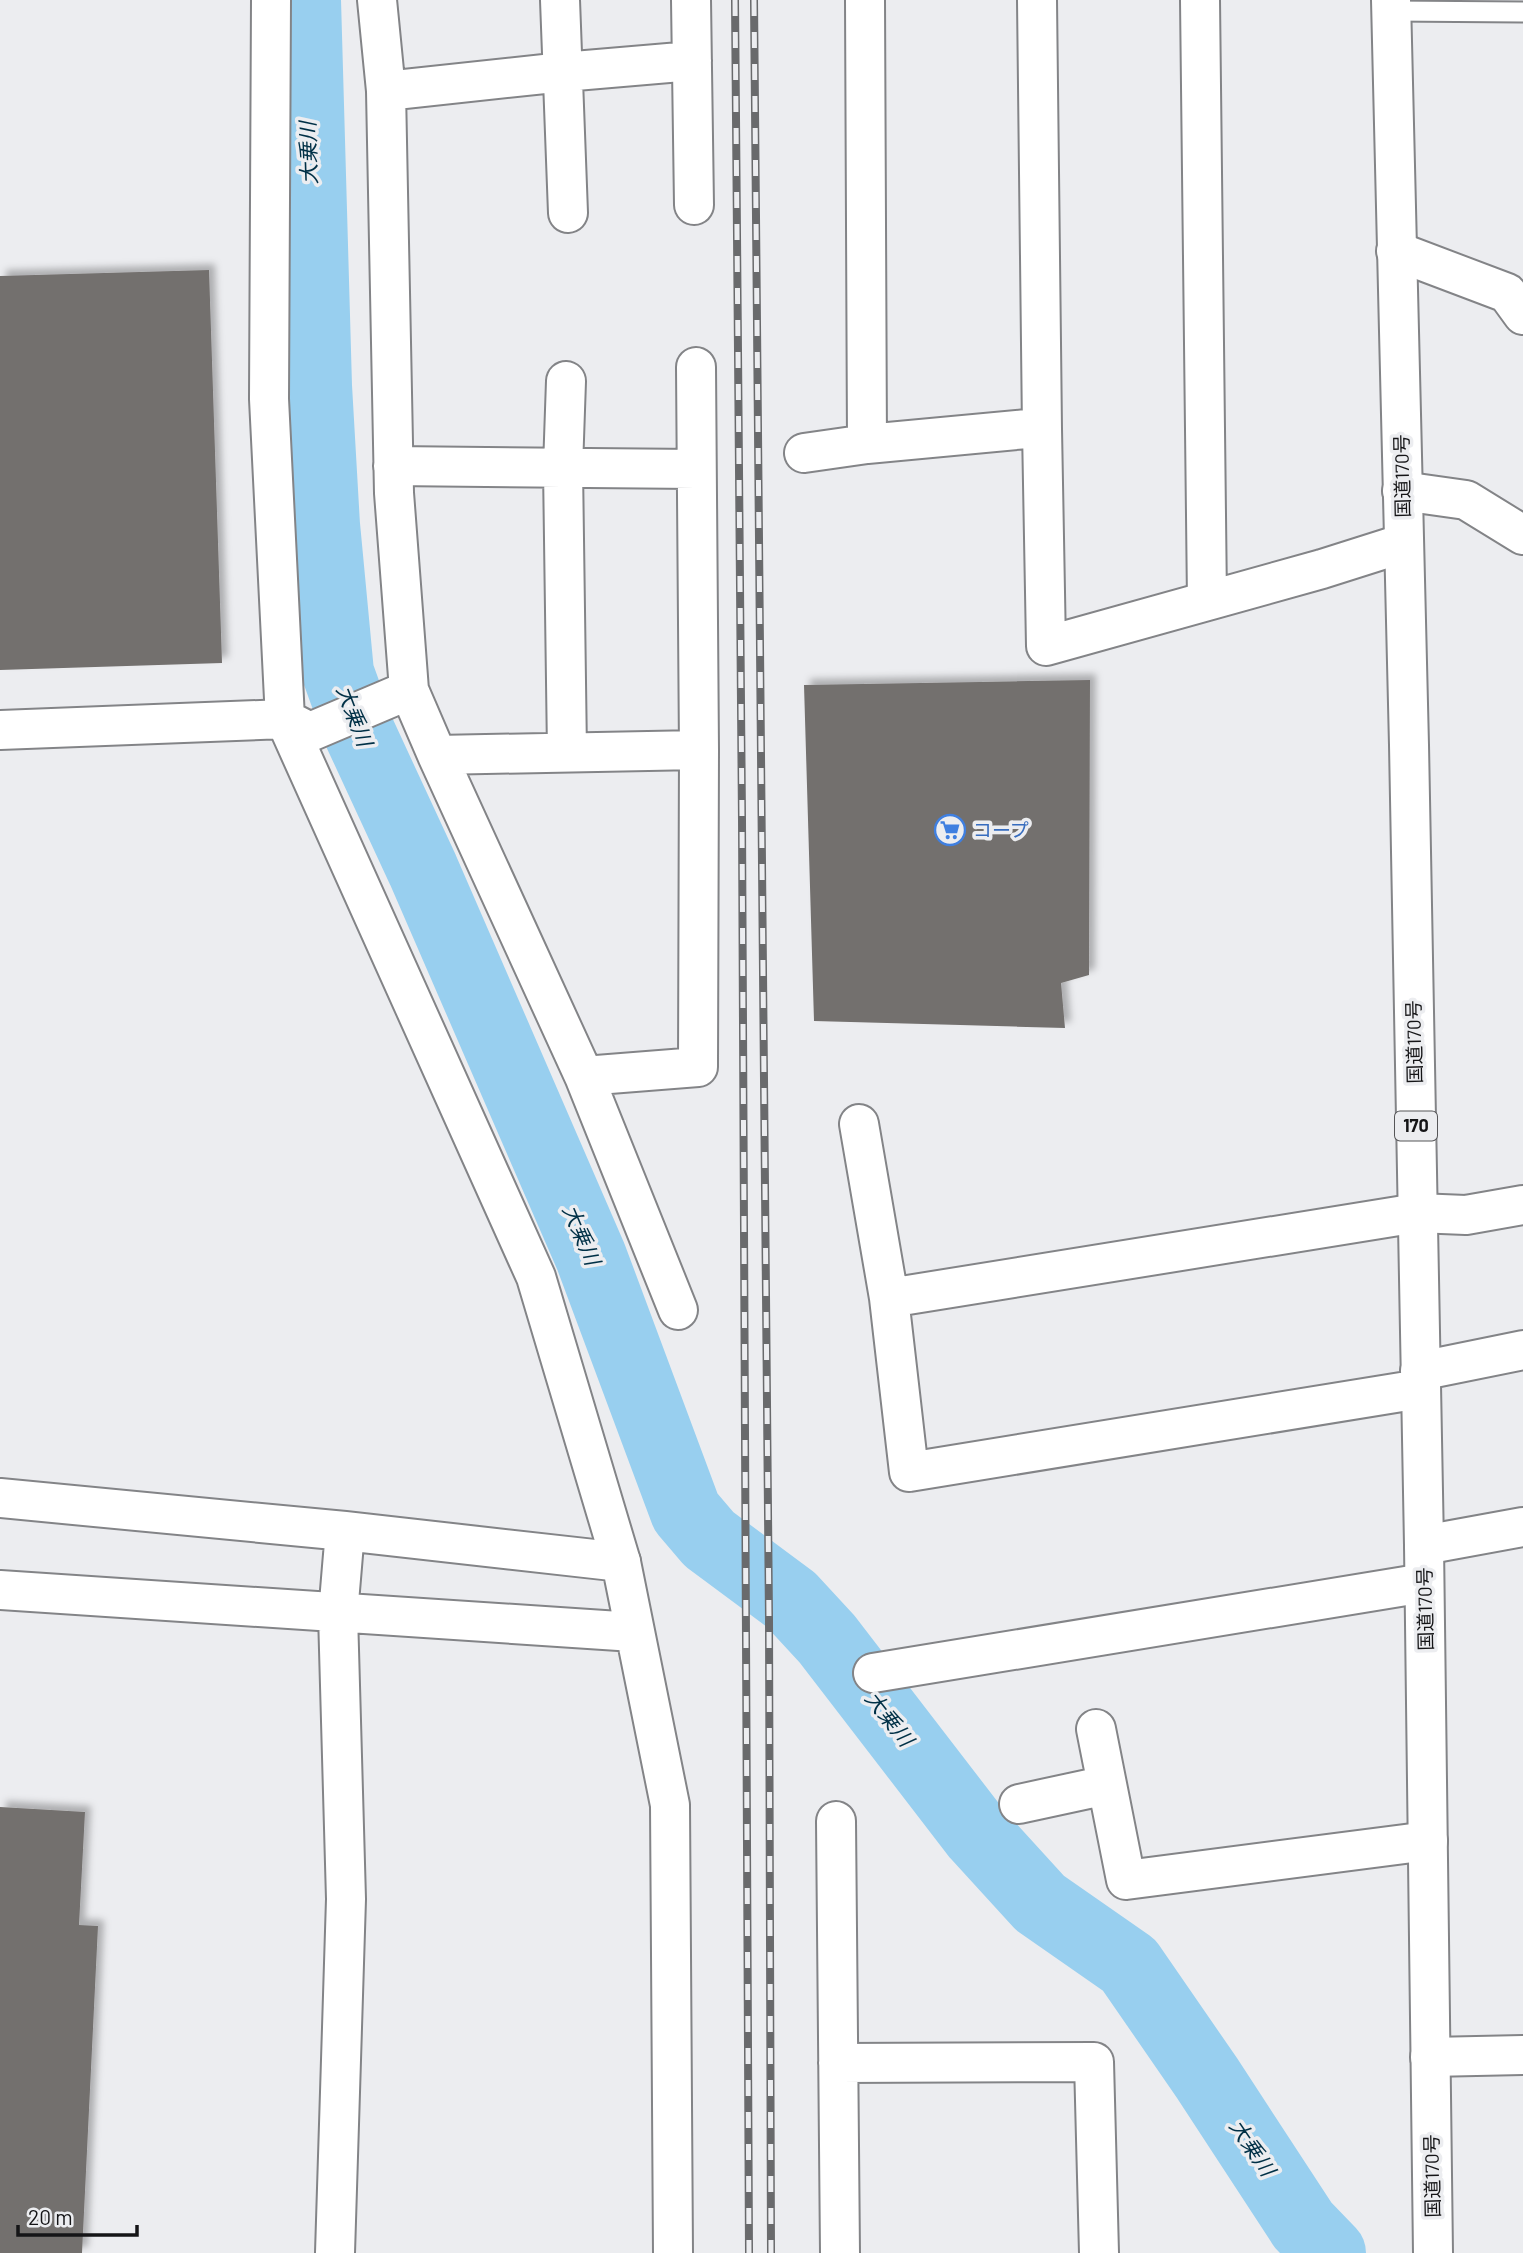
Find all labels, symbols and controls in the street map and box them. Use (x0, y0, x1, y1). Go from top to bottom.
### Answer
water label: 大乗川 (294, 119, 321, 185)
street label: 国道170号 (1389, 434, 1414, 518)
water label: 大乗川 (332, 682, 379, 751)
supermarket icon: コープ (933, 813, 967, 847)
place label: コープ (973, 818, 1029, 841)
street label: 国道170号 (1401, 1000, 1426, 1084)
road number: 170 (1395, 1112, 1437, 1140)
water label: 大乗川 (559, 1201, 607, 1270)
street label: 国道170号 (1412, 1567, 1437, 1651)
water label: 大乗川 (861, 1686, 921, 1752)
water label: 大乗川 (1225, 2114, 1282, 2182)
street label: 国道170号 (1419, 2134, 1444, 2218)
scale bar (18, 2194, 136, 2238)
text: 20 m (28, 2204, 73, 2229)

